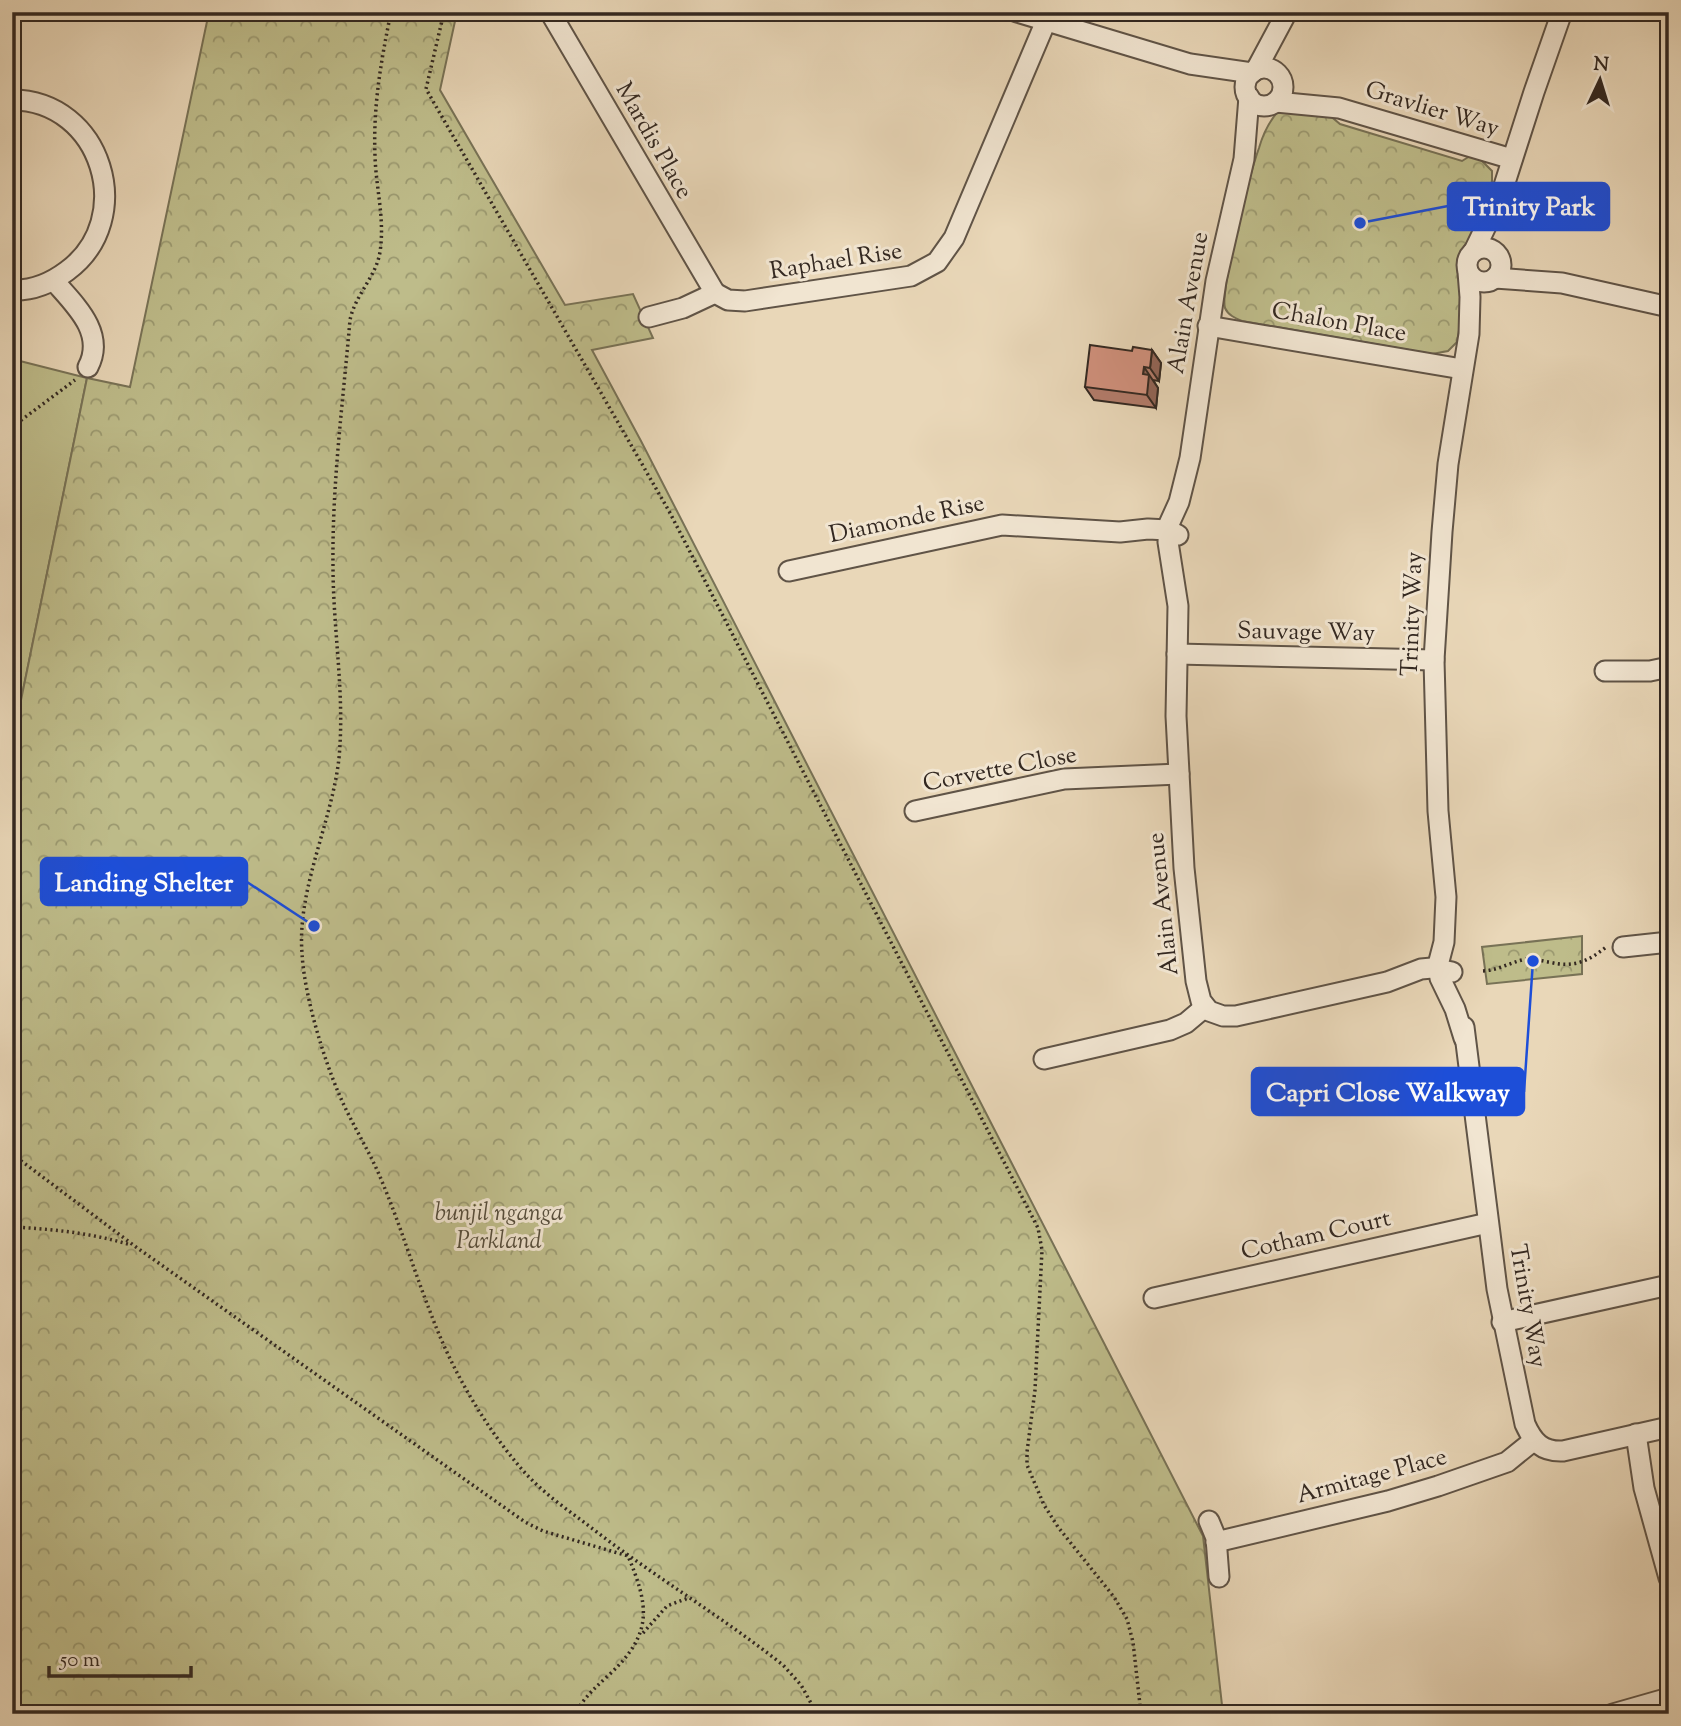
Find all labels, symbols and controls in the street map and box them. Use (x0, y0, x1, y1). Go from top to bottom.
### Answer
north arrow (1566, 46, 1636, 116)
text: N (1593, 52, 1610, 80)
street label: Gravlier Way (1361, 74, 1503, 147)
street label: Mardis Place (606, 76, 700, 206)
callout: Trinity Park (1448, 183, 1609, 230)
text: Trinity Park (1463, 190, 1596, 227)
street label: Alain Avenue (1160, 229, 1218, 377)
street label: Raphael Rise (767, 235, 905, 289)
street label: Chalon Place (1269, 294, 1409, 352)
street label: Diamonde Rise (826, 487, 988, 553)
street label: Trinity Way (1394, 551, 1432, 677)
street label: Sauvage Way (1237, 615, 1375, 651)
street label: Corvette Close (920, 738, 1080, 802)
street label: Alain Avenue (1140, 831, 1188, 977)
callout: Landing Shelter (41, 858, 247, 905)
text: Landing Shelter (55, 866, 233, 903)
callout: Capri Close Walkway (1252, 1068, 1524, 1115)
text: Capri Close Walkway (1266, 1076, 1510, 1113)
park label: bunjil nganga Parkland (435, 1197, 563, 1259)
street label: Cotham Court (1238, 1202, 1394, 1270)
street label: Trinity Way (1499, 1242, 1555, 1370)
street label: Armitage Place (1293, 1441, 1451, 1513)
scale bar (49, 1635, 191, 1679)
text: 50 m (59, 1646, 100, 1676)

